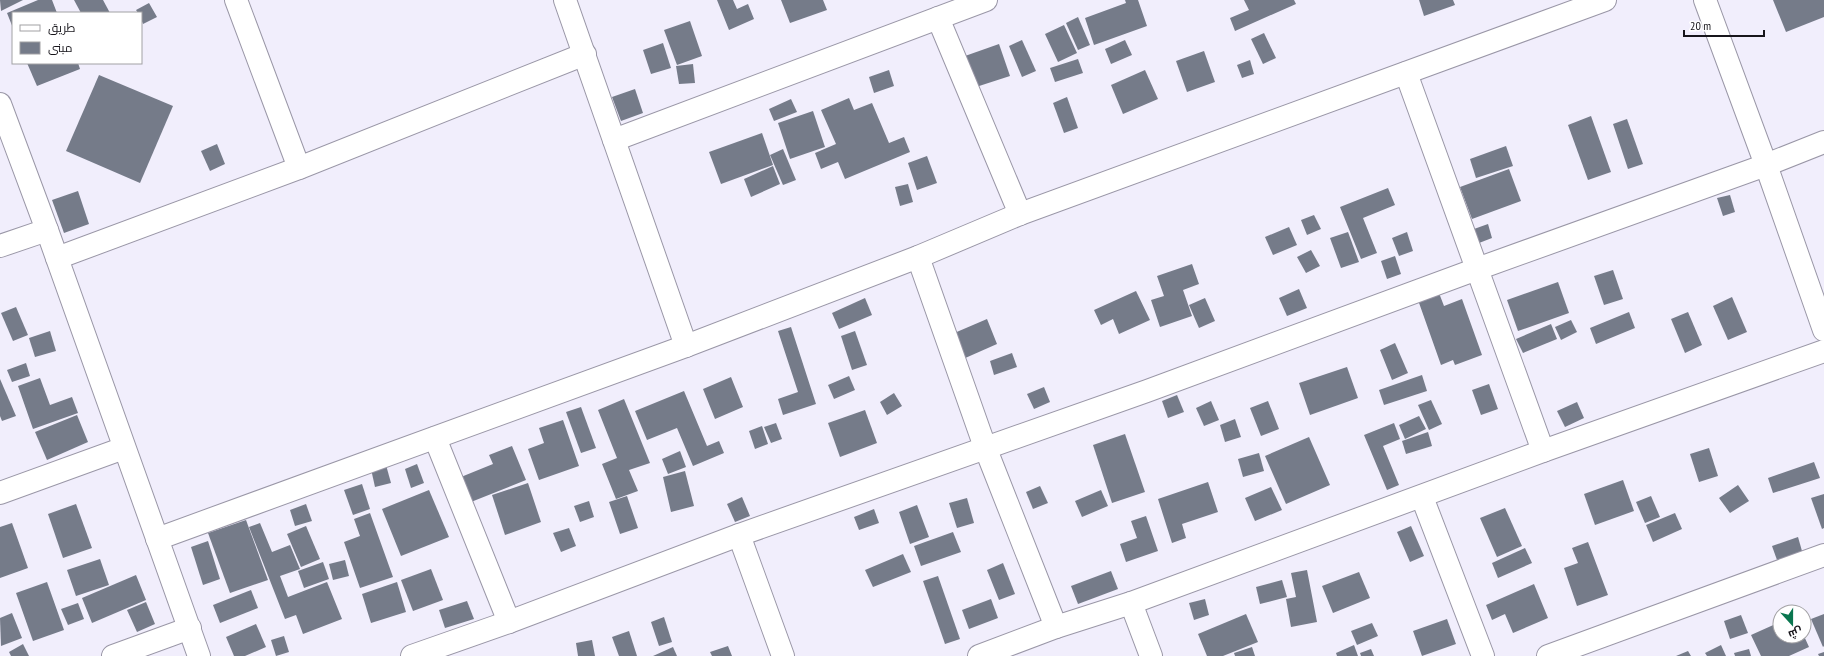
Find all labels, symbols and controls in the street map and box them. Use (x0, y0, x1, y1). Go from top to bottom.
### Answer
legend (12, 12, 142, 64)
scale bar (1684, 12, 1764, 38)
text: 20 m (1690, 18, 1711, 33)
text: طريق (48, 20, 76, 35)
text: مبنى (48, 40, 73, 55)
north arrow (1772, 604, 1812, 644)
text: ش (1786, 624, 1805, 642)

